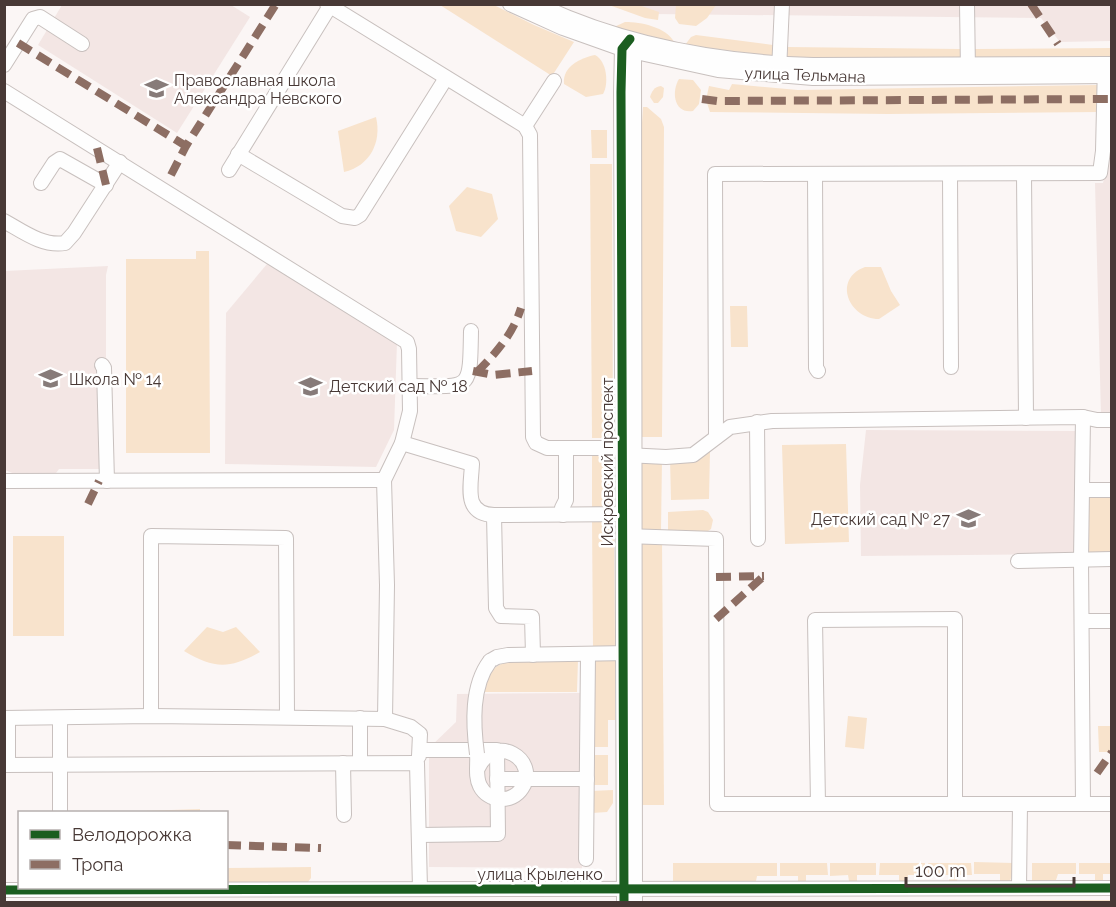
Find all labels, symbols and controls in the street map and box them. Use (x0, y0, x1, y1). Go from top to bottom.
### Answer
street label: улица Тельмана (744, 63, 866, 87)
place label: Православная школа Александра Невского (174, 71, 342, 108)
school or university icon: Православная школа Александра Невского (143, 76, 169, 102)
school or university icon: Школа № 14 (38, 366, 64, 392)
place label: Школа № 14 (69, 370, 162, 389)
school or university icon: Детский сад № 18 (298, 373, 324, 399)
place label: Детский сад № 18 (329, 377, 468, 396)
street label: Искровский проспект (598, 377, 617, 547)
school or university icon: Детский сад № 27 (955, 506, 981, 532)
place label: Детский сад № 27 (811, 510, 950, 529)
legend (18, 811, 228, 889)
text: Велодорожка (72, 824, 192, 845)
scale bar (906, 850, 1074, 888)
text: Тропа (72, 854, 123, 875)
text: 100 m (915, 860, 966, 881)
street label: улица Крыленко (477, 865, 603, 884)

